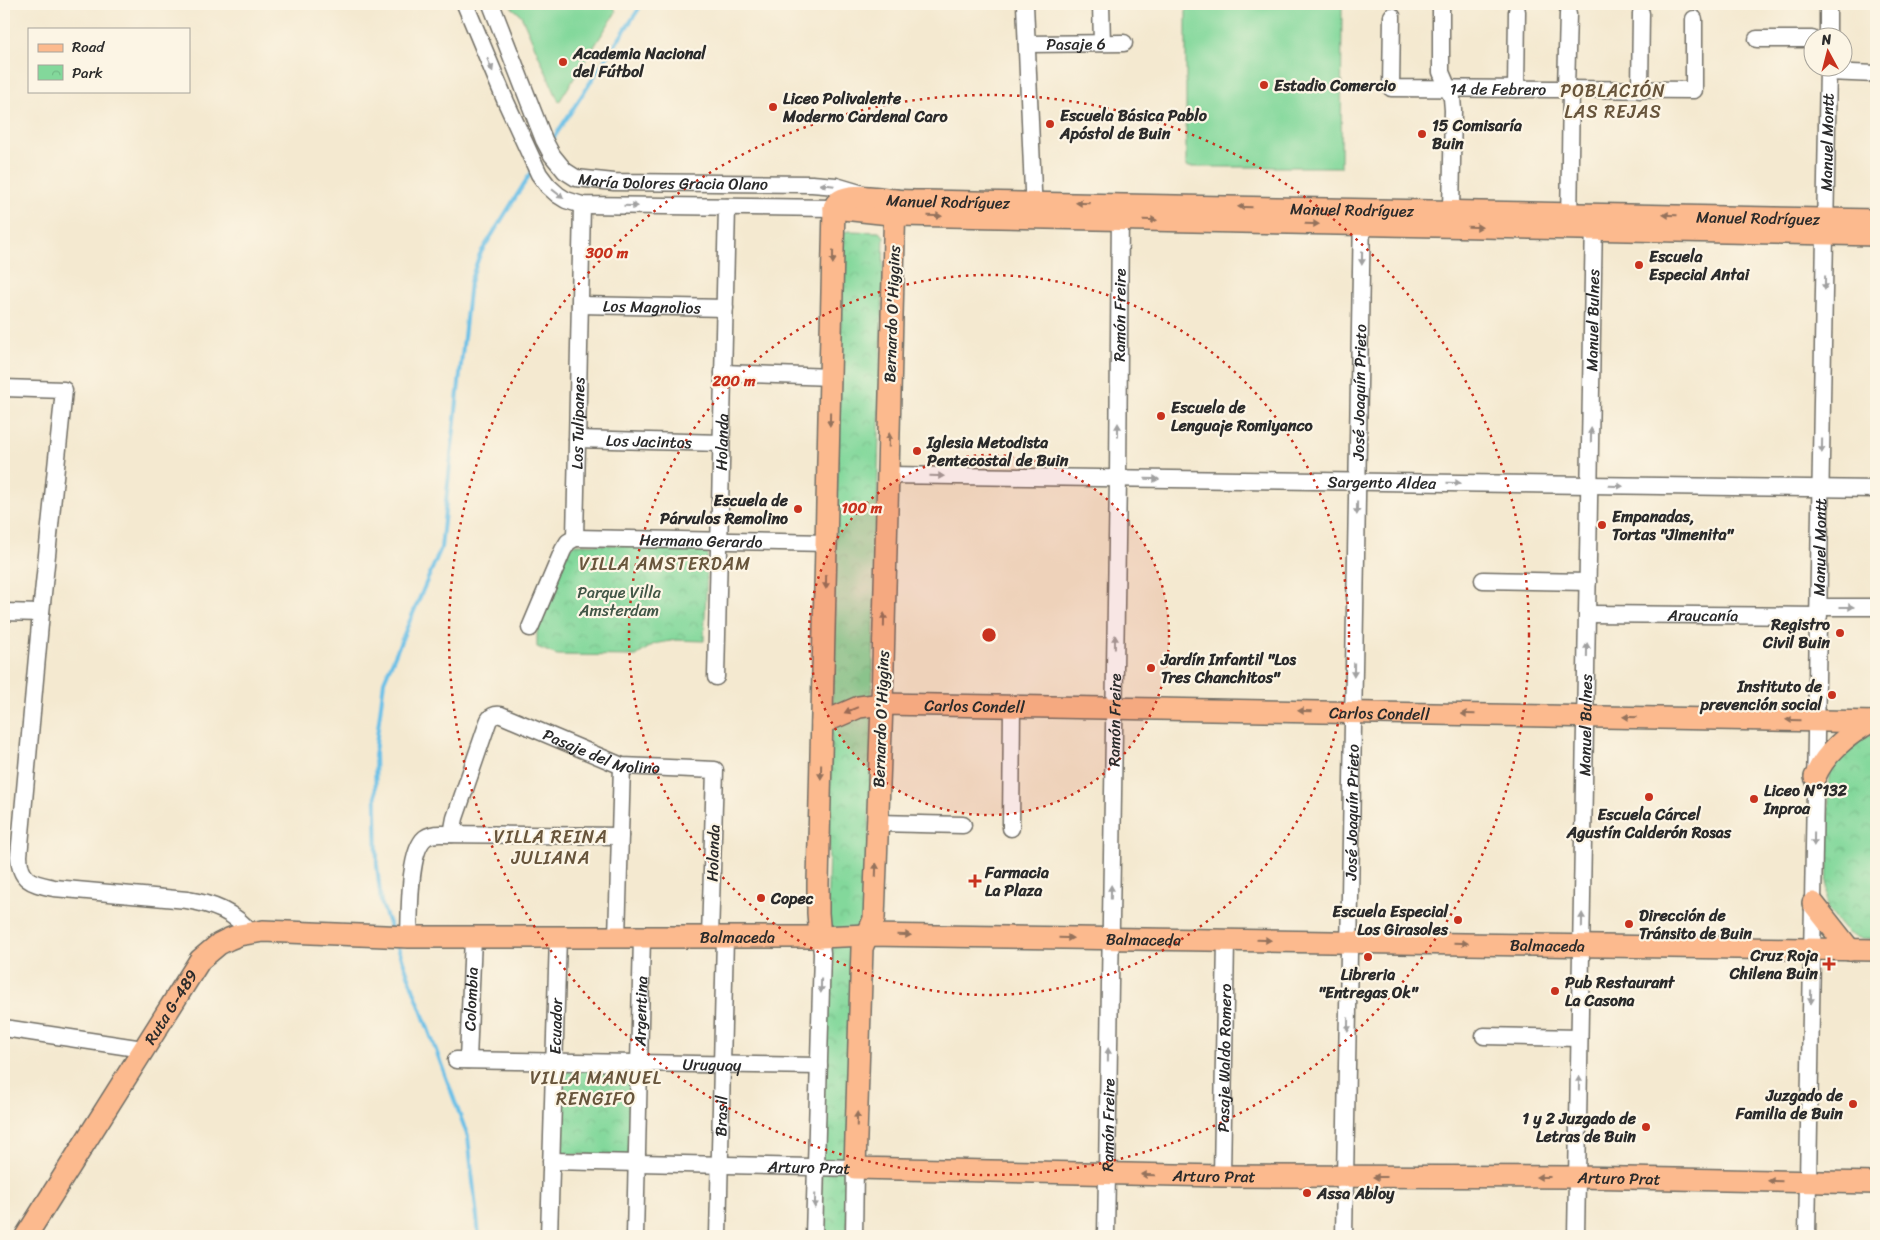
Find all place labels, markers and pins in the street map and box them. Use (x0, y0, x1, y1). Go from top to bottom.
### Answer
place label: Academia Nacional del Fútbol (572, 39, 707, 86)
marker: Academia Nacional del Fútbol (557, 56, 569, 68)
place label: Estadio Comercio (1274, 71, 1397, 100)
marker: Estadio Comercio (1258, 79, 1270, 91)
place label: Liceo Polivalente Moderno Cardenal Caro (782, 84, 948, 131)
marker: Liceo Polivalente Moderno Cardenal Caro (767, 101, 779, 113)
place label: Escuela Básica Pablo Apóstol de Buin (1059, 101, 1208, 148)
place label: 15 Comisaría Buin (1432, 111, 1522, 158)
marker: Escuela Básica Pablo Apóstol de Buin (1044, 118, 1056, 130)
marker: 15 Comisaría Buin (1416, 128, 1428, 140)
place label: Escuela Especial Antai (1649, 242, 1751, 289)
marker: Escuela Especial Antai (1633, 259, 1645, 271)
place label: Escuela de Lenguaje Romiyanco (1171, 393, 1314, 440)
marker: Escuela de Lenguaje Romiyanco (1155, 410, 1167, 422)
place label: Iglesia Metodista Pentecostal de Buin (926, 428, 1069, 475)
marker: Iglesia Metodista Pentecostal de Buin (911, 445, 923, 457)
place label: Escuela de Párvulos Remolino (660, 486, 789, 533)
place label: Empanadas, Tortas "Jimenita" (1612, 502, 1734, 549)
marker: Escuela de Párvulos Remolino (792, 503, 804, 515)
marker: Empanadas, Tortas "Jimenita" (1596, 519, 1608, 531)
place label: Registro Civil Buin (1762, 610, 1830, 657)
centre of rings (980, 626, 998, 644)
marker: Registro Civil Buin (1834, 627, 1846, 639)
place label: Jardín Infantil "Los Tres Chanchitos" (1160, 645, 1296, 692)
marker: Jardín Infantil "Los Tres Chanchitos" (1145, 662, 1157, 674)
place label: Instituto de prevención social (1700, 672, 1823, 719)
marker: Instituto de prevención social (1826, 689, 1838, 701)
place label: Liceo N°132 Inproa (1763, 776, 1848, 823)
marker: Escuela Cárcel Agustín Calderón Rosas (1643, 791, 1655, 803)
marker: Liceo N°132 Inproa (1748, 793, 1760, 805)
place label: Escuela Cárcel Agustín Calderón Rosas (1566, 800, 1732, 847)
place label: Farmacia La Plaza (984, 858, 1049, 905)
marker: Farmacia La Plaza (969, 875, 981, 887)
place label: Copec (770, 884, 814, 913)
marker: Copec (755, 892, 767, 904)
place label: Escuela Especial Los Girasoles (1332, 897, 1449, 944)
place label: Dirección de Tránsito de Buin (1639, 901, 1752, 948)
marker: Escuela Especial Los Girasoles (1452, 914, 1464, 926)
marker: Dirección de Tránsito de Buin (1623, 918, 1635, 930)
place label: Cruz Roja Chilena Buin (1729, 941, 1819, 988)
marker: Libreria "Entregas Ok" (1362, 951, 1374, 963)
marker: Cruz Roja Chilena Buin (1822, 957, 1836, 971)
place label: Libreria "Entregas Ok" (1319, 960, 1419, 1007)
place label: Pub Restaurant La Casona (1565, 968, 1676, 1015)
marker: Pub Restaurant La Casona (1549, 985, 1561, 997)
place label: Juzgado de Familia de Buin (1735, 1081, 1844, 1128)
marker: Juzgado de Familia de Buin (1847, 1098, 1859, 1110)
place label: 1 y 2 Juzgado de Letras de Buin (1522, 1104, 1637, 1151)
marker: 1 y 2 Juzgado de Letras de Buin (1640, 1121, 1652, 1133)
place label: Assa Abloy (1316, 1179, 1395, 1208)
marker: Assa Abloy (1301, 1187, 1313, 1199)

